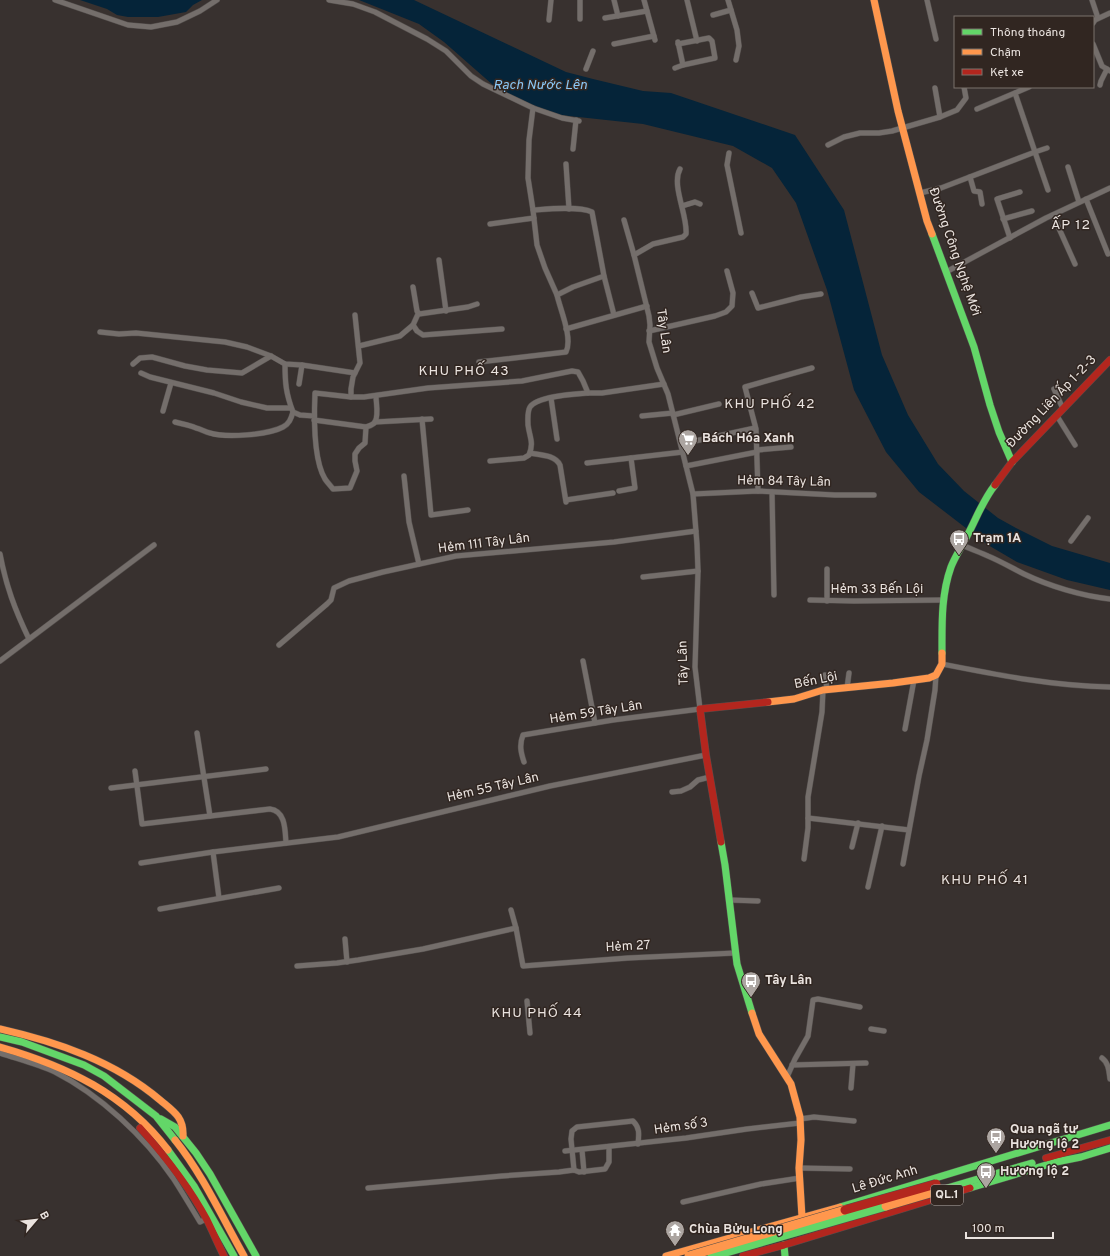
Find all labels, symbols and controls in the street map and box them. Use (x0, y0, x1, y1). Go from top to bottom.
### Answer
legend (954, 16, 1094, 88)
text: Thông thoáng (990, 25, 1065, 41)
text: Chậm (990, 45, 1021, 61)
text: Kẹt xe (990, 65, 1024, 81)
water label: Rạch Nước Lên (493, 77, 587, 94)
street label: Đường Công Nghệ Mới (925, 186, 983, 318)
district label: ẤP 12 (1051, 215, 1091, 234)
street label: Tây Lân (652, 308, 674, 354)
street label: Đường Liên Ấp 1-2-3 (1001, 350, 1100, 452)
district label: KHU PHỐ 43 (418, 360, 510, 380)
district label: KHU PHỐ 42 (724, 393, 816, 413)
supermarket icon: Bách Hóa Xanh (677, 428, 699, 456)
place label: Bách Hóa Xanh (702, 431, 795, 447)
street label: Hẻm 84 Tây Lân (737, 473, 831, 491)
bus stop icon: Trạm 1A (948, 528, 970, 556)
street label: Hẻm 111 Tây Lân (437, 530, 531, 558)
place label: Trạm 1A (973, 531, 1021, 547)
street label: Hẻm 33 Bến Lội (831, 581, 923, 598)
street label: Tây Lân (675, 640, 693, 686)
street label: Bến Lội (793, 668, 839, 693)
street label: Hẻm 59 Tây Lân (549, 698, 643, 728)
street label: Hẻm 55 Tây Lân (445, 770, 541, 806)
district label: KHU PHỐ 41 (941, 869, 1029, 889)
street label: Hẻm 27 (605, 938, 651, 956)
bus stop icon: Tây Lân (740, 970, 762, 998)
place label: Tây Lân (765, 973, 812, 989)
district label: KHU PHỐ 44 (491, 1002, 583, 1022)
street label: Hẻm số 3 (653, 1114, 709, 1139)
place label: Qua ngã tư Hương lộ 2 (1010, 1122, 1079, 1153)
bus stop icon: Qua ngã tư Hương lộ 2 (985, 1126, 1007, 1154)
bus stop icon: Hương lộ 2 (975, 1161, 997, 1189)
street label: Lê Đức Anh (850, 1162, 920, 1198)
place label: Hương lộ 2 (1000, 1164, 1069, 1180)
road number: QL.1 (931, 1185, 963, 1205)
north arrow (16, 1200, 56, 1240)
text: B (36, 1209, 52, 1222)
scale bar (966, 1214, 1053, 1240)
temple icon: Chùa Bửu Long (664, 1219, 686, 1247)
text: 100 m (972, 1221, 1005, 1237)
place label: Chùa Bửu Long (689, 1222, 783, 1238)

